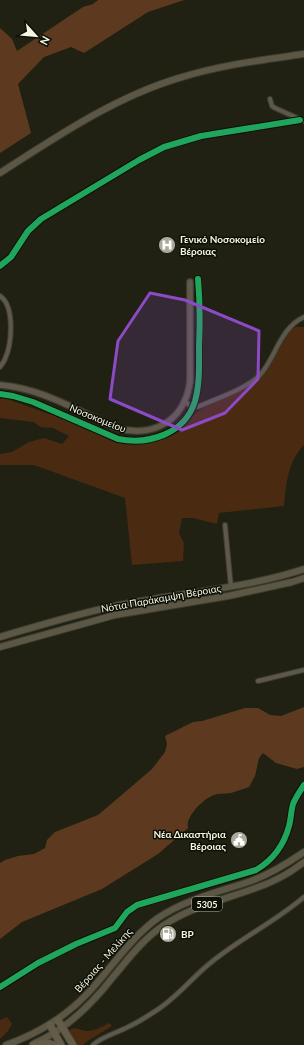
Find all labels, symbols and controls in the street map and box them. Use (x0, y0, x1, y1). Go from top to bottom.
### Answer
north arrow (16, 16, 56, 56)
text: N (38, 34, 53, 47)
place label: Γενικό Νοσοκομείο Βέροιας (180, 233, 265, 257)
hospital icon: Γενικό Νοσοκομείο Βέροιας (157, 235, 177, 255)
street label: Νοσοκομείου (68, 401, 128, 435)
street label: Νότια Παράκαμψη Βέροιας (100, 581, 222, 614)
place label: Νέα Δικαστήρια Βέροιας (153, 828, 226, 852)
public building icon: Νέα Δικαστήρια Βέροιας (229, 830, 249, 850)
road number: 5305 (192, 897, 222, 911)
fuel station icon: BP (158, 924, 178, 944)
street label: Βέροιας - Μελίκης (72, 925, 134, 995)
place label: BP (181, 928, 194, 940)

